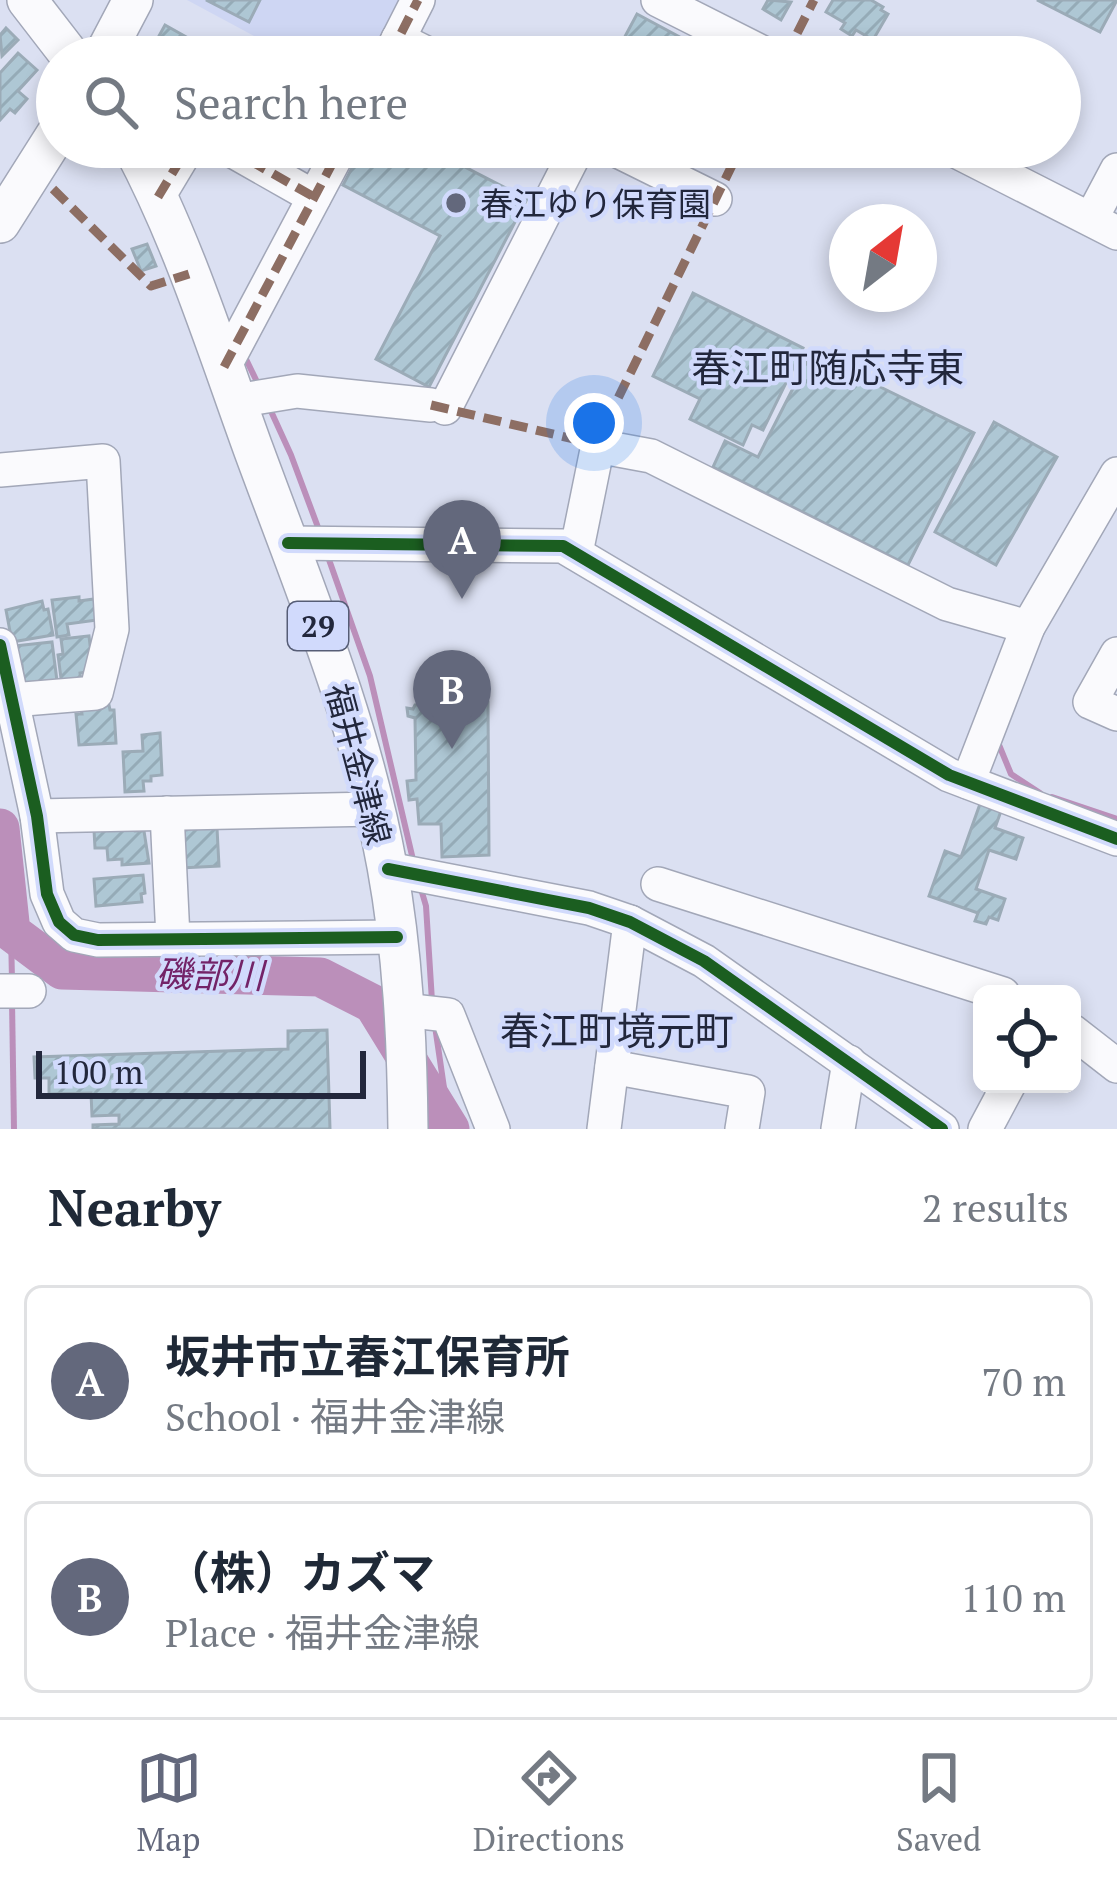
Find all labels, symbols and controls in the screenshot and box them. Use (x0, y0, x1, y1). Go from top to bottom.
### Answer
search box (36, 36, 1081, 168)
icon: search (78, 69, 144, 135)
text: Search here (174, 72, 408, 132)
place label: 春江ゆり保育園 (480, 182, 711, 225)
marker: 春江ゆり保育園 (443, 190, 469, 216)
north arrow (829, 204, 937, 312)
district label: 春江町随応寺東 (691, 341, 965, 393)
your location (564, 393, 624, 453)
pin: A (423, 500, 501, 599)
road number: 29 (288, 602, 348, 650)
pin: B (413, 650, 491, 749)
street label: 福井金津線 (317, 679, 401, 849)
water label: 磯部川 (156, 950, 268, 999)
map controls (973, 985, 1081, 1093)
button: locate (973, 985, 1081, 1093)
district label: 春江町境元町 (500, 1004, 734, 1056)
scale bar (36, 1045, 366, 1098)
text: 100 m (54, 1050, 143, 1093)
text: Nearby (48, 1173, 221, 1241)
text: 2 results (922, 1181, 1069, 1233)
text: 坂井市立春江保育所 (165, 1326, 570, 1386)
text: A (76, 1355, 104, 1407)
text: 70 m (981, 1355, 1066, 1407)
text: School · 福井金津線 (165, 1390, 505, 1442)
text: （株）カズマ (165, 1542, 435, 1602)
text: B (77, 1571, 103, 1623)
text: 110 m (961, 1571, 1066, 1623)
text: Place · 福井金津線 (165, 1606, 480, 1658)
tab: Map (136, 1745, 202, 1860)
tab: Directions (473, 1745, 625, 1860)
tab: Saved (896, 1745, 981, 1860)

